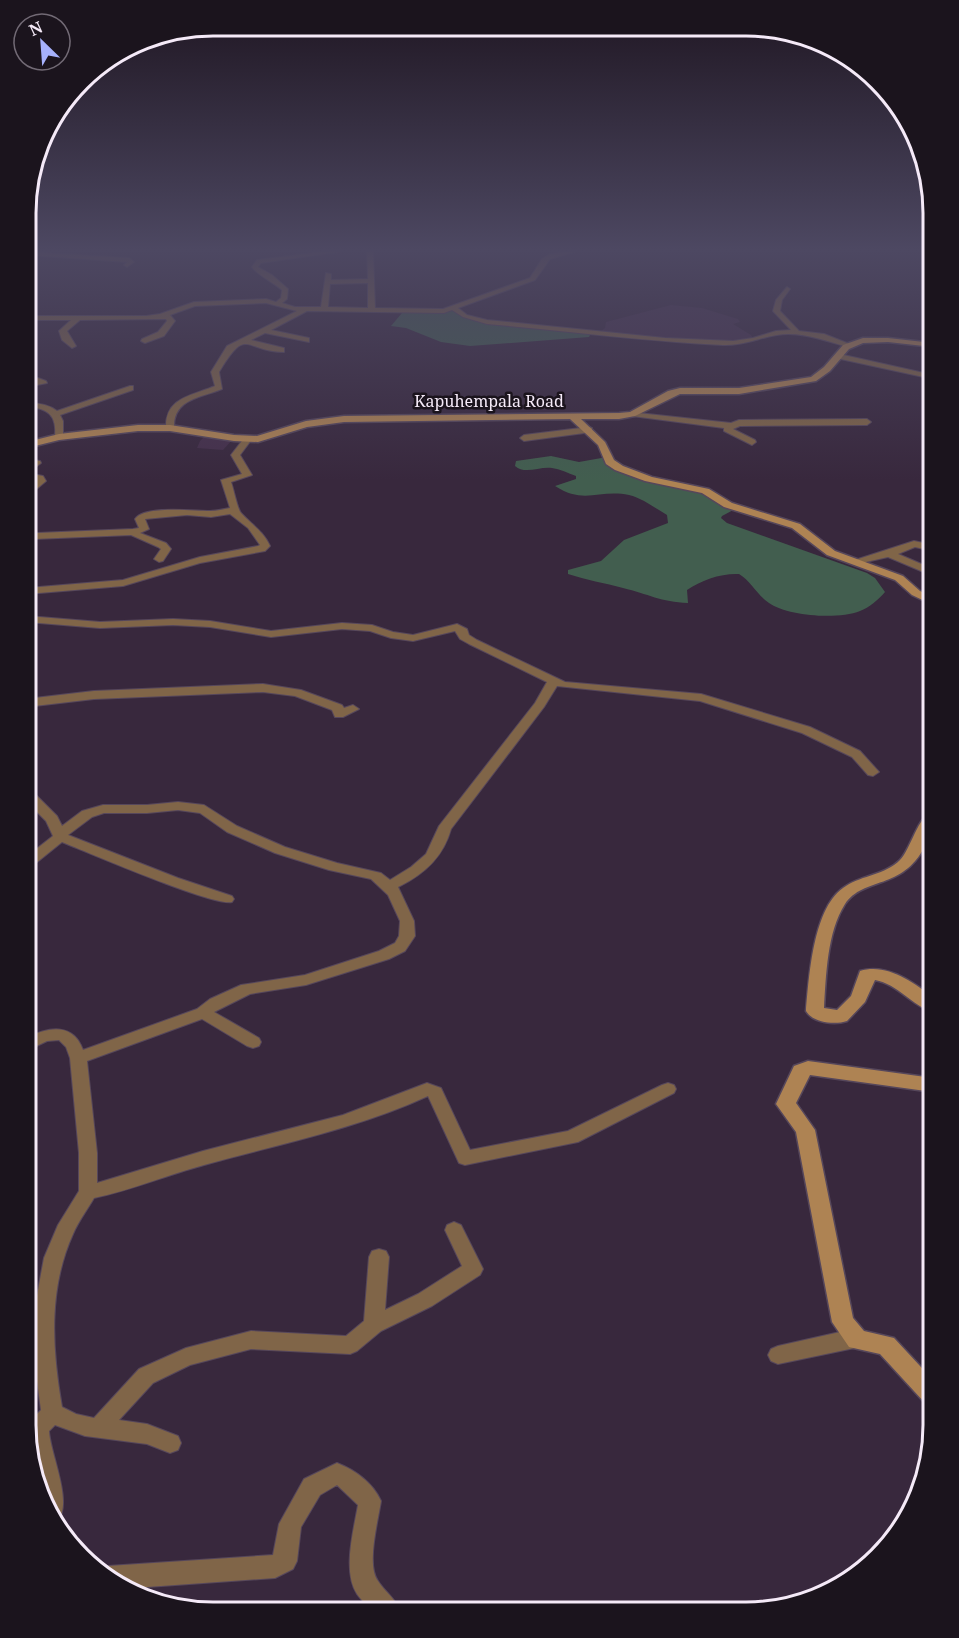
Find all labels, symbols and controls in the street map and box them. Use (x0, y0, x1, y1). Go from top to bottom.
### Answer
north arrow (12, 12, 72, 72)
text: N (25, 16, 46, 41)
street label: Kapuhempala Road (414, 390, 564, 412)

